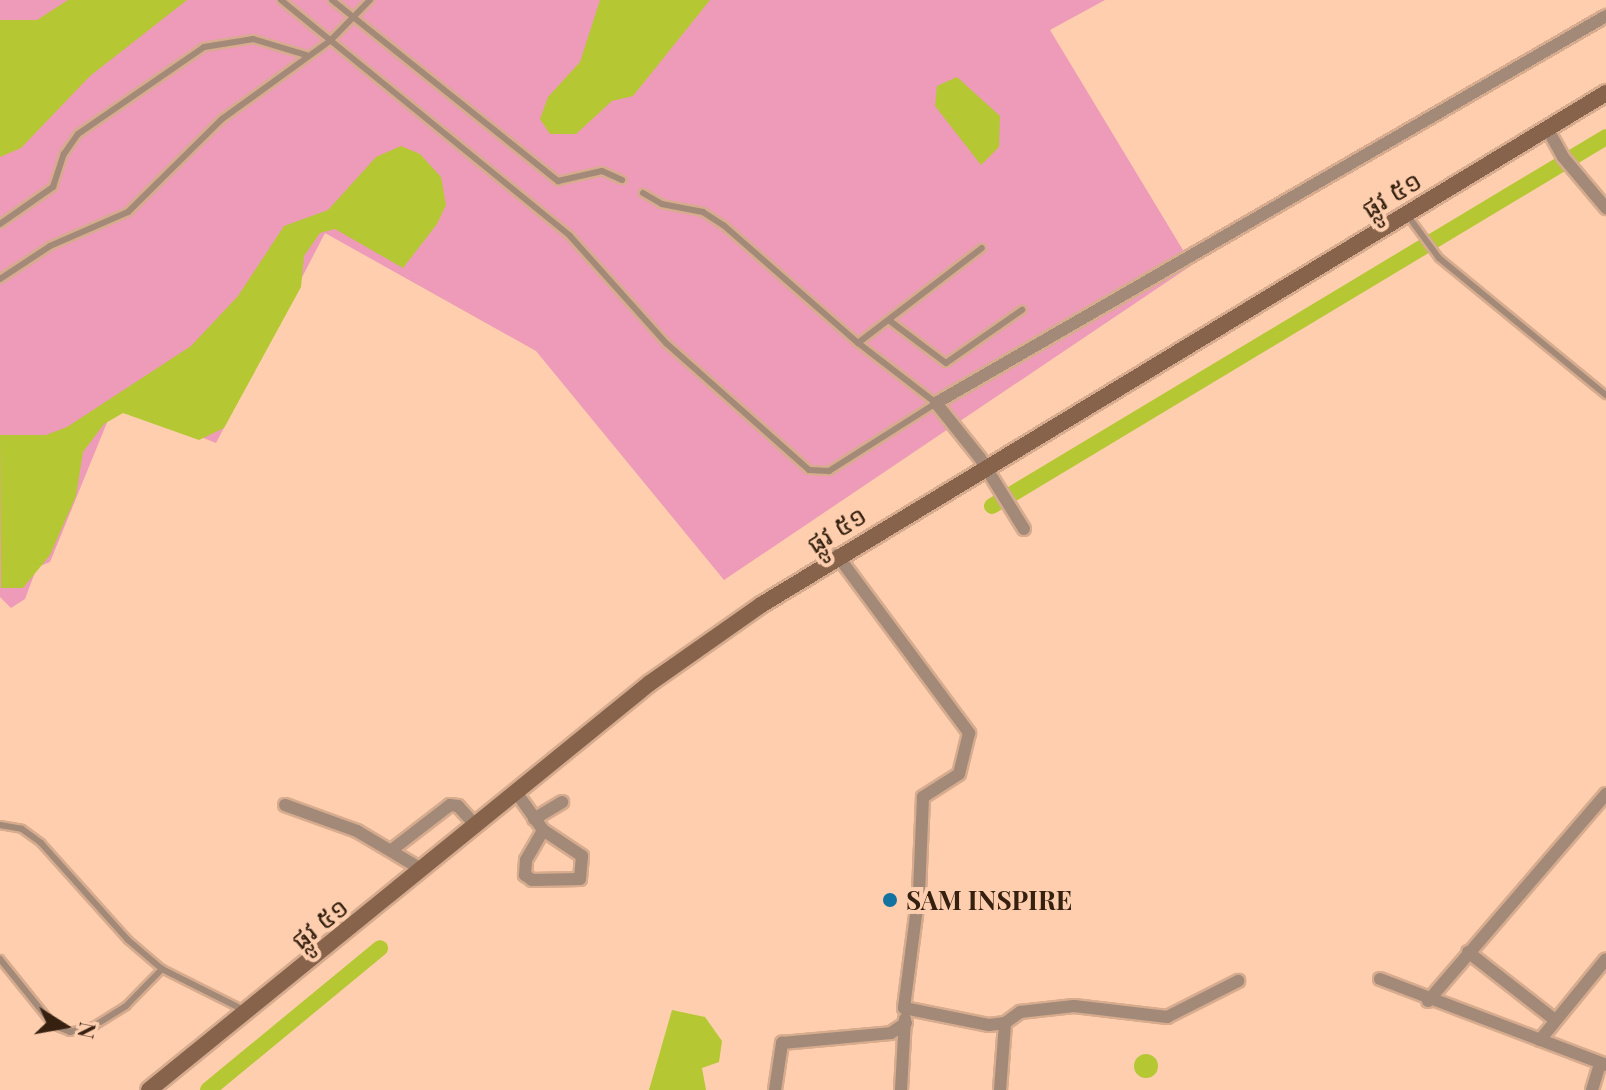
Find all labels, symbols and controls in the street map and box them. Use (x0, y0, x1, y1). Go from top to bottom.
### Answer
street label: ផ្លូវ ៥១ (1355, 164, 1427, 224)
street label: ផ្លូវ ៥១ (800, 499, 872, 559)
place label: SAM INSPIRE (906, 884, 1072, 916)
street label: ផ្លូវ ៥១ (284, 891, 354, 955)
marker: SAM INSPIRE (881, 891, 899, 909)
north arrow (24, 986, 104, 1066)
text: N (71, 1020, 104, 1041)

